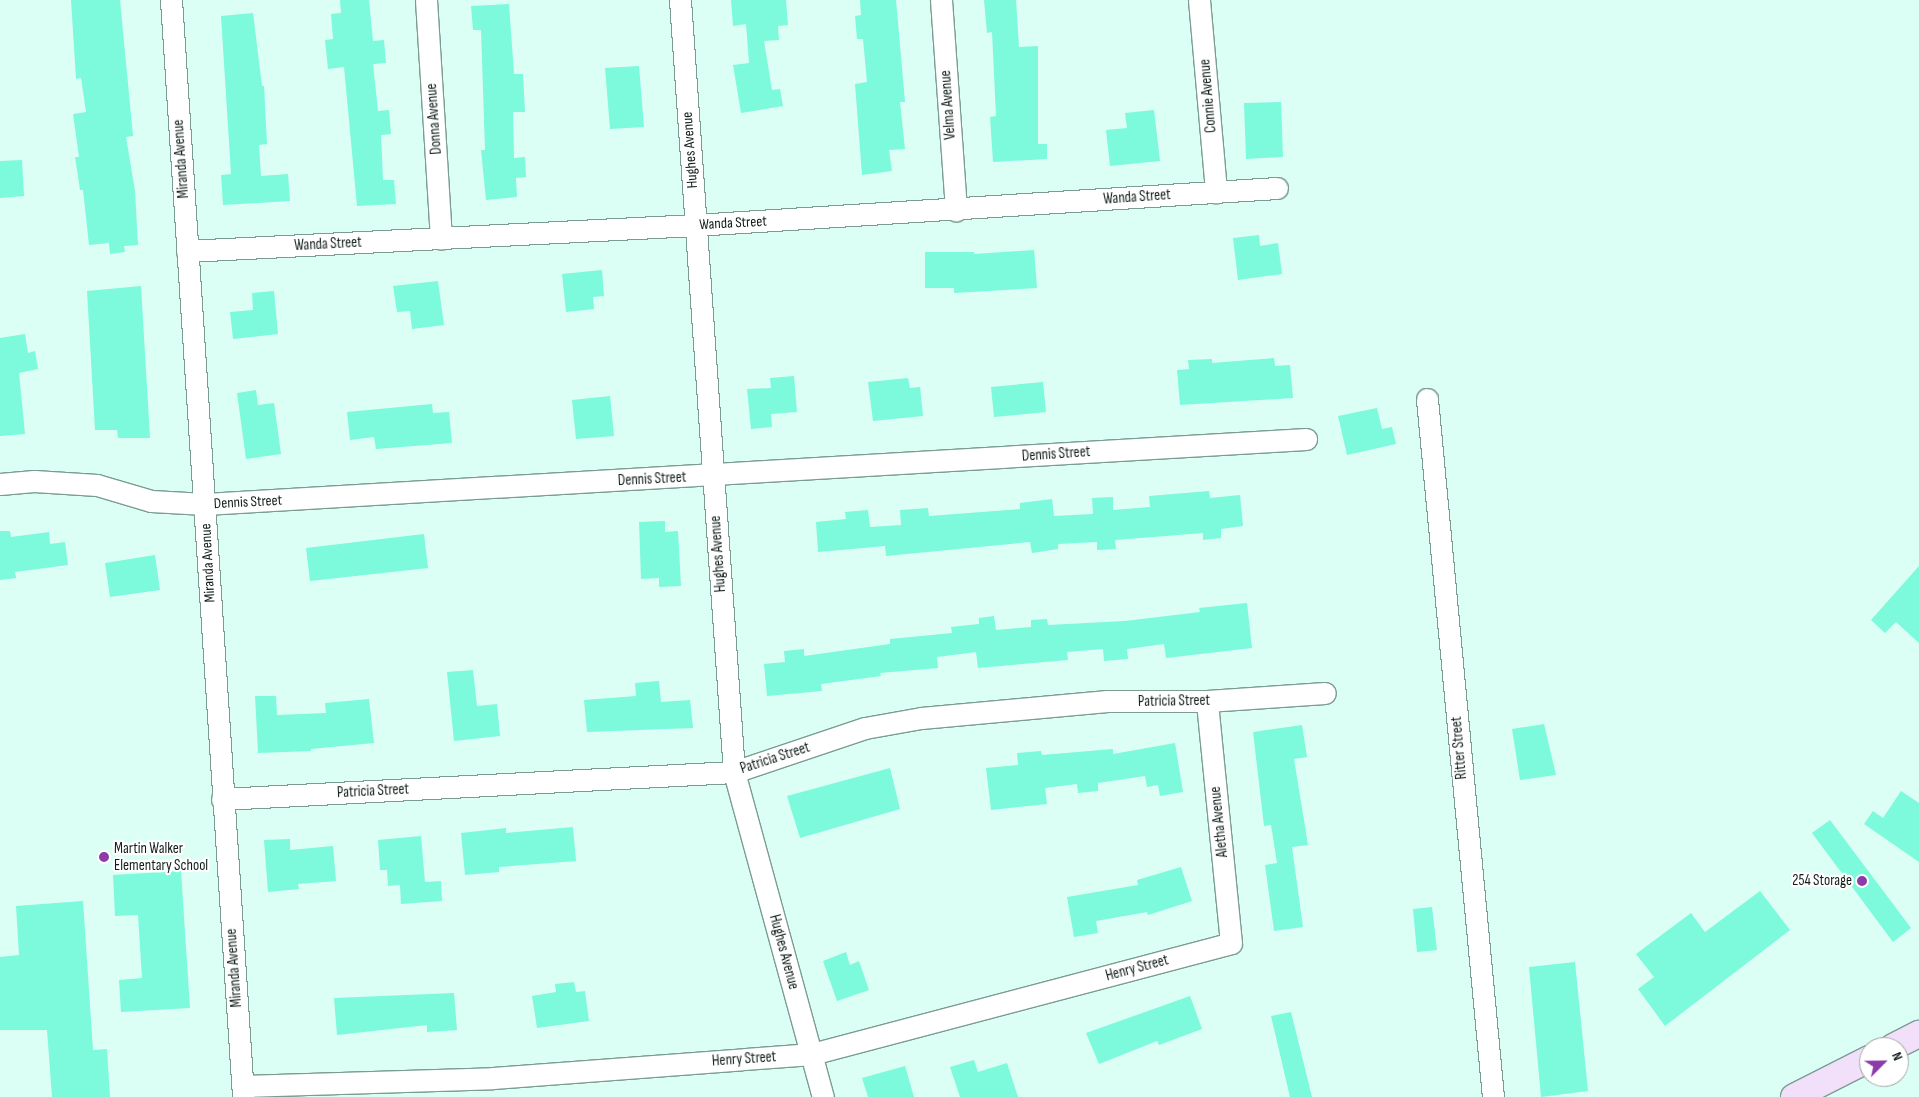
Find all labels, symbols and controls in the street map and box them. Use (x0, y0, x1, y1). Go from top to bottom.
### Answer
street label: Connie Avenue (1196, 58, 1220, 134)
street label: Velma Avenue (937, 70, 959, 140)
street label: Donna Avenue (423, 83, 445, 155)
street label: Hughes Avenue (678, 111, 702, 189)
street label: Miranda Avenue (169, 119, 193, 199)
street label: Wanda Street (1103, 186, 1171, 208)
street label: Wanda Street (699, 212, 767, 234)
street label: Wanda Street (294, 233, 362, 255)
street label: Dennis Street (1021, 443, 1091, 465)
street label: Dennis Street (617, 468, 687, 490)
street label: Dennis Street (213, 491, 283, 513)
street label: Hughes Avenue (706, 515, 730, 593)
street label: Miranda Avenue (197, 523, 219, 603)
street label: Patricia Street (1138, 691, 1210, 711)
street label: Ritter Street (1447, 716, 1471, 780)
street label: Patricia Street (738, 738, 812, 778)
street label: Patricia Street (336, 780, 410, 802)
street label: Aletha Avenue (1206, 786, 1232, 858)
place label: Martin Walker Elementary School (114, 839, 208, 874)
marker: Martin Walker Elementary School (98, 851, 110, 863)
place label: 254 Storage (1792, 872, 1852, 890)
marker: 254 Storage (1856, 875, 1868, 887)
street label: Hughes Avenue (765, 913, 803, 991)
street label: Miranda Avenue (222, 928, 246, 1008)
street label: Henry Street (1104, 951, 1170, 985)
north arrow (1859, 1037, 1909, 1087)
street label: Henry Street (711, 1048, 777, 1070)
text: N (1888, 1050, 1907, 1063)

